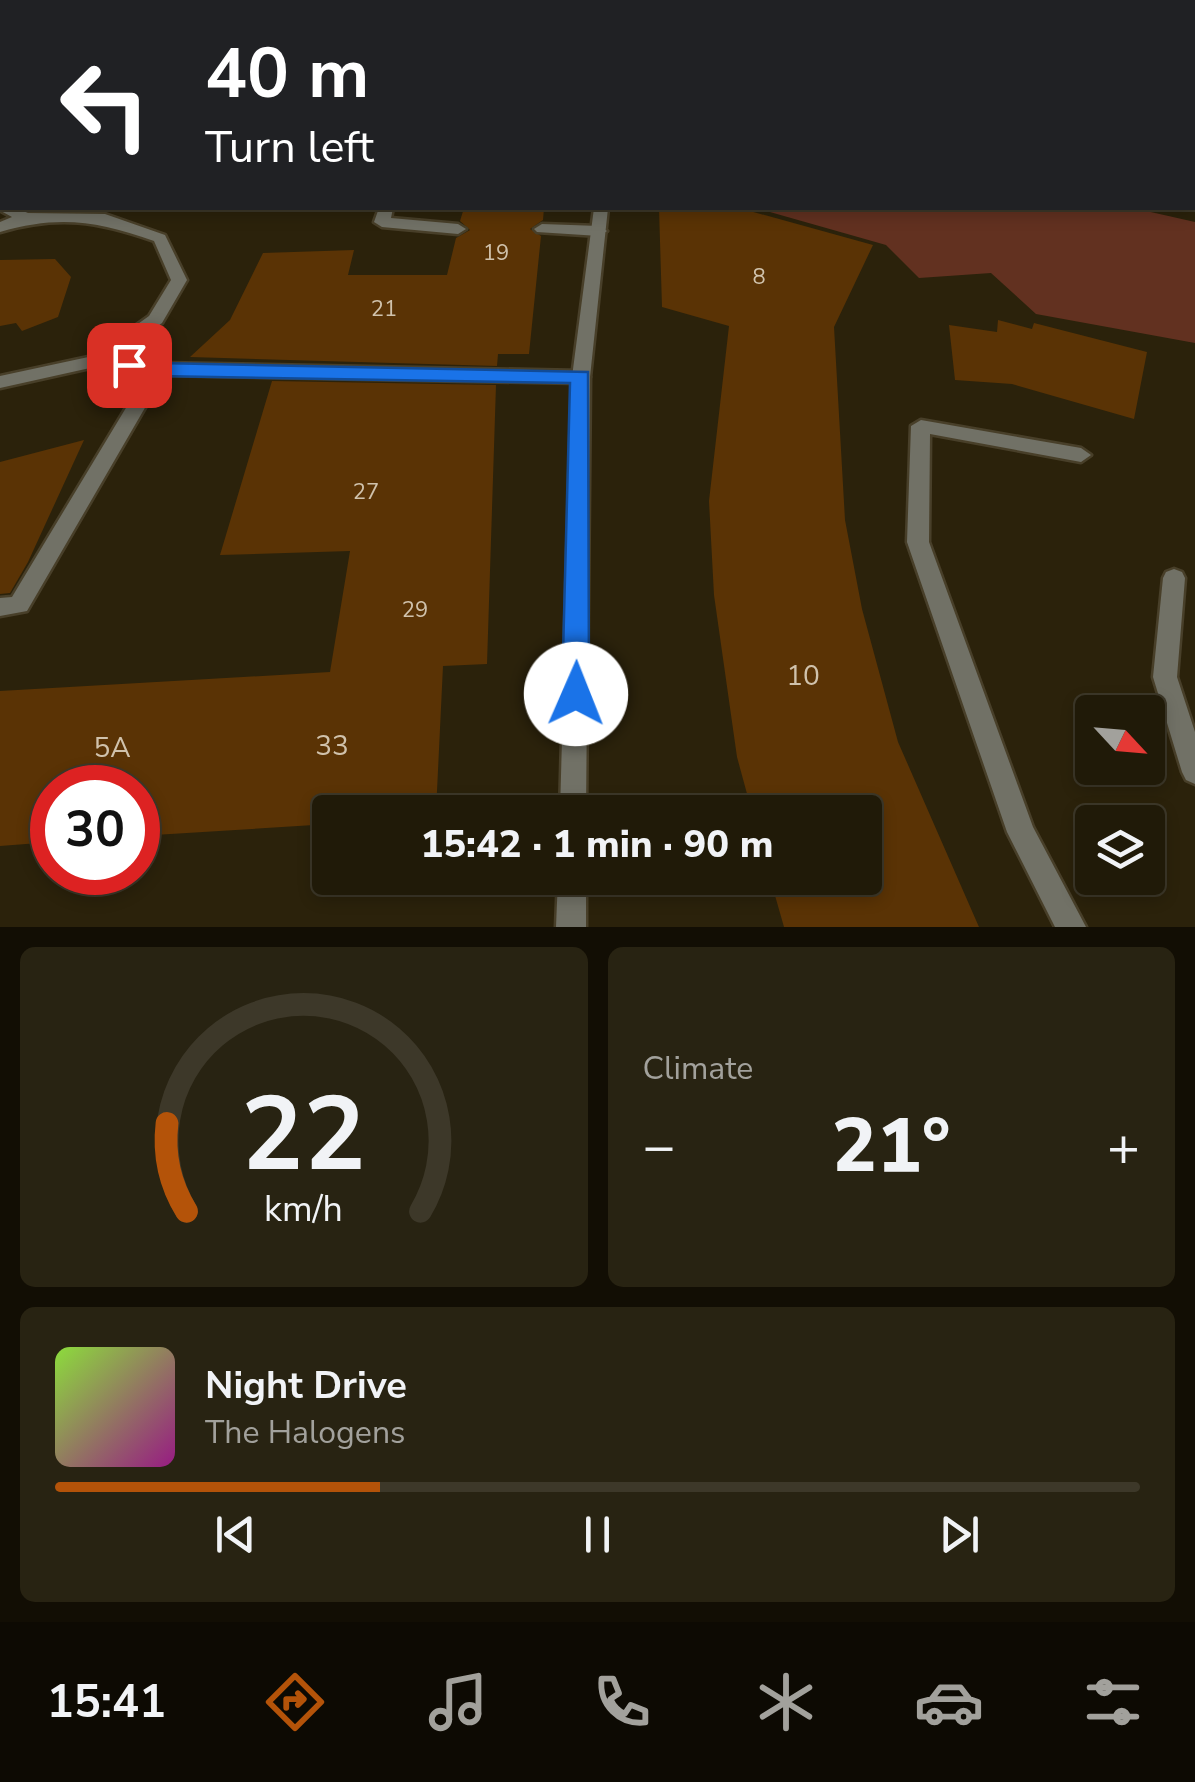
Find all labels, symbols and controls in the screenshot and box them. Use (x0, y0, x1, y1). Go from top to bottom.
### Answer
text: 40 m (205, 26, 369, 122)
icon: left (40, 40, 170, 170)
text: Turn left (205, 117, 374, 178)
house number: 19 (483, 238, 509, 268)
house number: 8 (752, 262, 766, 292)
house number: 21 (371, 294, 397, 324)
pin (87, 323, 172, 408)
icon: arrive (102, 338, 157, 393)
house number: 27 (353, 477, 379, 507)
house number: 29 (402, 595, 428, 625)
position arrow (524, 642, 628, 746)
house number: 10 (786, 657, 820, 695)
north arrow (1075, 695, 1165, 785)
map controls (1075, 695, 1165, 895)
house number: 33 (315, 727, 349, 765)
house number: 5А (93, 729, 131, 767)
speed limit sign: 30 (30, 765, 160, 895)
button: layers (1075, 805, 1165, 895)
text: 15:42 · 1 min · 90 m (421, 819, 773, 870)
text: Climate (643, 1047, 753, 1090)
text: 22 (241, 1064, 366, 1206)
text: 21° (832, 1095, 951, 1197)
text: − (643, 1109, 676, 1184)
text: + (1107, 1109, 1140, 1184)
text: km/h (264, 1185, 343, 1234)
text: Night Drive (205, 1360, 407, 1411)
text: The Halogens (205, 1411, 405, 1454)
icon: previous (208, 1507, 263, 1562)
icon: pause (570, 1507, 625, 1562)
icon: next (932, 1507, 987, 1562)
icon: directions (260, 1667, 330, 1737)
icon: music (423, 1667, 493, 1737)
icon: phone (587, 1667, 657, 1737)
icon: climate (751, 1667, 821, 1737)
icon: car (914, 1667, 984, 1737)
icon: filters (1078, 1667, 1148, 1737)
text: 15:41 (47, 1672, 166, 1733)

